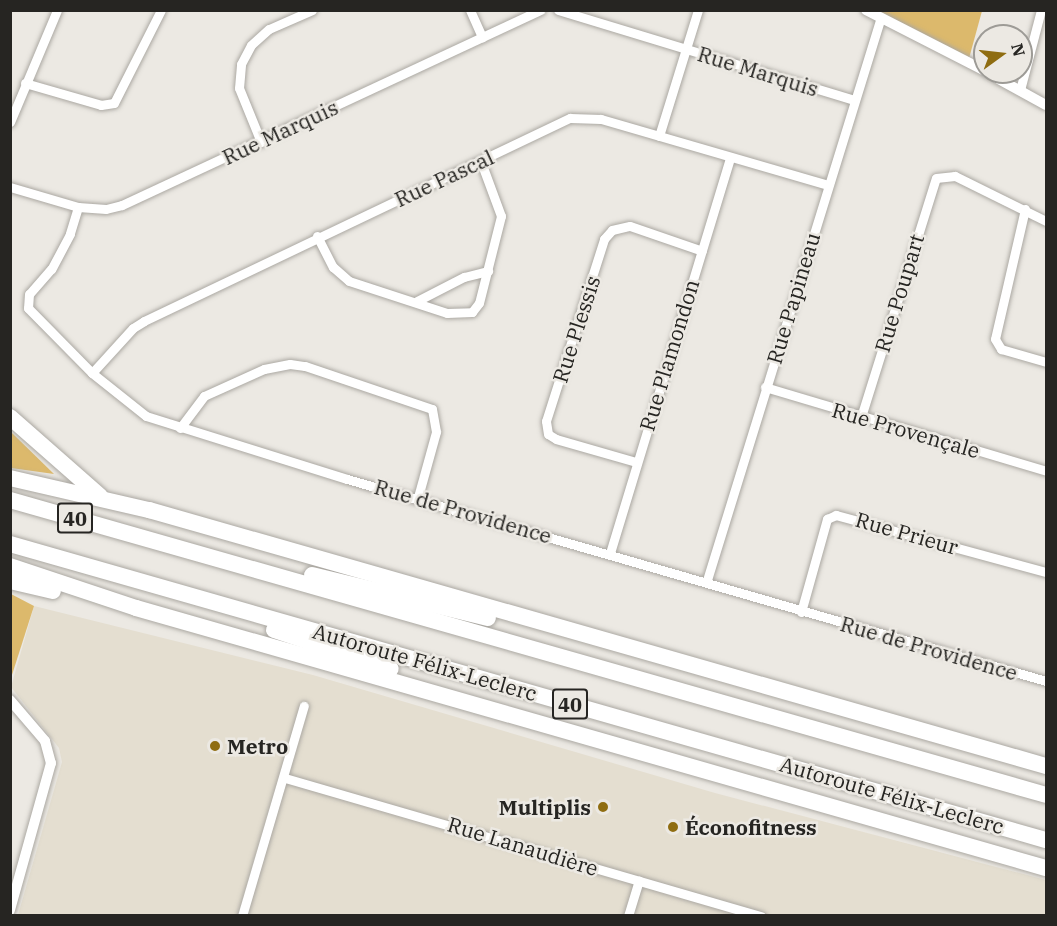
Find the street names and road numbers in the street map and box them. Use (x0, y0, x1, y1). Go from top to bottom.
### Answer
street label: Rue Marquis (695, 41, 821, 101)
street label: Rue Marquis (218, 94, 342, 170)
street label: Rue Pascal (391, 144, 497, 212)
street label: Rue Papineau (761, 229, 825, 367)
street label: Rue Poupart (869, 231, 929, 355)
street label: Rue Plessis (547, 272, 605, 386)
street label: Rue Plamondon (634, 276, 704, 434)
street label: Rue Provençale (829, 397, 983, 463)
street label: Rue de Providence (372, 474, 554, 548)
road number: 40 (57, 501, 93, 535)
street label: Rue Prieur (853, 506, 961, 560)
street label: Rue de Providence (838, 611, 1020, 685)
street label: Autoroute Félix-Leclerc (310, 618, 540, 706)
road number: 40 (552, 687, 588, 721)
street label: Autoroute Félix-Leclerc (777, 751, 1007, 839)
street label: Rue Lanaudière (445, 811, 601, 881)

